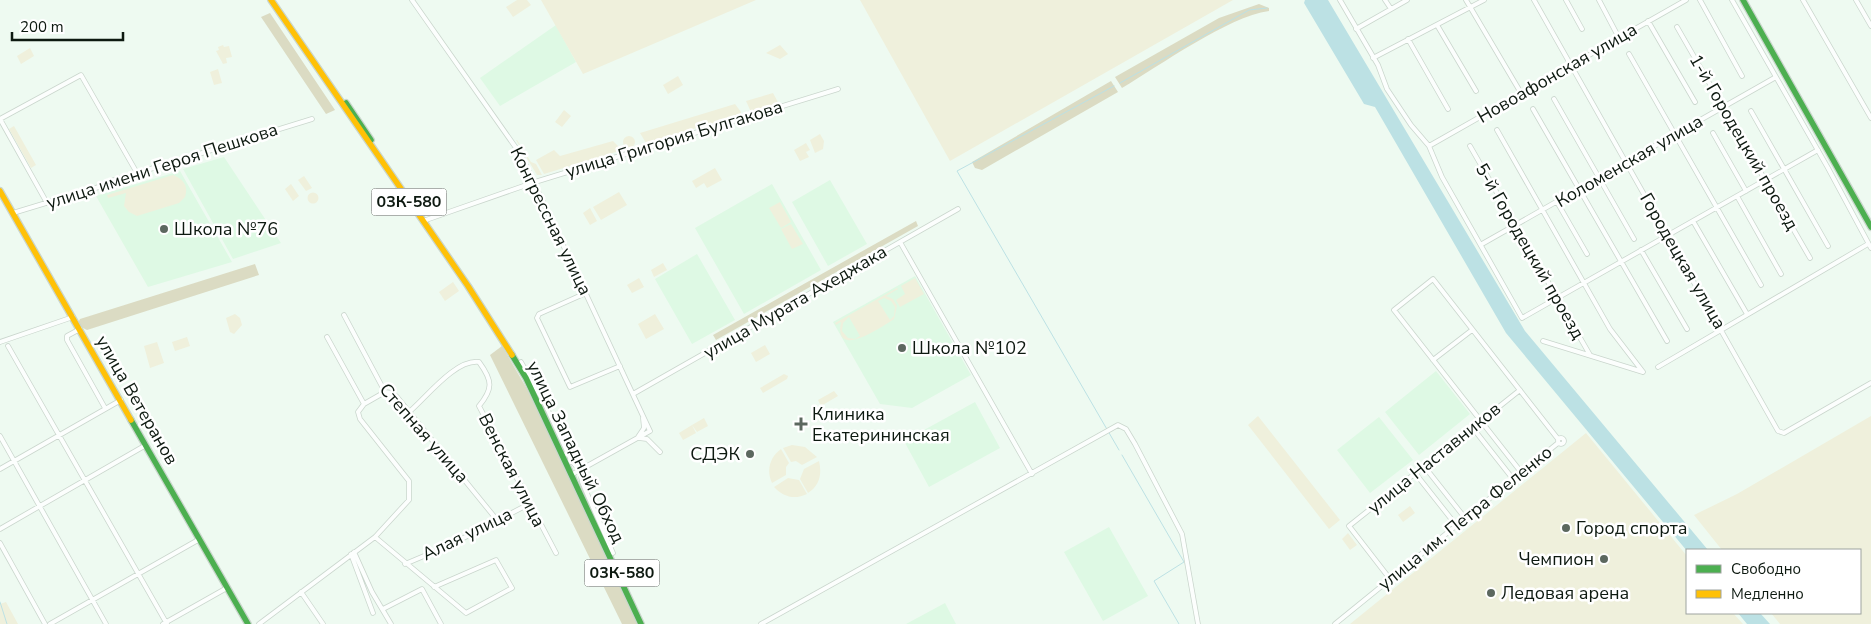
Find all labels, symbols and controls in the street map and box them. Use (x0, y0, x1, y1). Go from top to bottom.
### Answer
scale bar (12, 10, 124, 42)
text: 200 m (20, 17, 64, 37)
street label: Новоафонская улица (1473, 17, 1641, 129)
street label: 1-й Городецкий проезд (1684, 50, 1804, 235)
street label: улица Григория Булгакова (563, 95, 785, 183)
street label: Коломенская улица (1551, 109, 1707, 213)
street label: улица имени Героя Пешкова (43, 117, 281, 215)
street label: Конгрессная улица (505, 143, 597, 299)
street label: 5-й Городецкий проезд (1470, 159, 1590, 344)
road number: 03К-580 (372, 188, 446, 216)
street label: Городецкая улица (1634, 189, 1732, 333)
place label: Школа №76 (174, 217, 278, 241)
marker: Школа №76 (158, 223, 170, 235)
street label: улица Мурата Ахеджака (699, 240, 891, 364)
street label: улица Ветеранов (90, 331, 184, 469)
place label: Школа №102 (912, 336, 1027, 360)
marker: Школа №102 (896, 342, 908, 354)
street label: улица Западный Обход (521, 357, 631, 547)
street label: Степная улица (374, 378, 474, 488)
street label: улица Наставников (1362, 397, 1506, 519)
place label: Клиника Екатерининская (812, 402, 950, 447)
street label: Венская улица (473, 409, 551, 531)
marker: Клиника Екатерининская (794, 417, 808, 431)
street label: улица им. Петра Феленко (1373, 440, 1557, 596)
place label: СДЭК (690, 442, 740, 466)
marker: СДЭК (744, 448, 756, 460)
street label: Алая улица (418, 502, 516, 566)
place label: Город спорта (1576, 516, 1688, 540)
marker: Город спорта (1560, 522, 1572, 534)
place label: Чемпион (1518, 547, 1594, 571)
legend (1686, 549, 1861, 614)
marker: Чемпион (1598, 553, 1610, 565)
text: Свободно (1731, 559, 1801, 579)
road number: 03К-580 (584, 560, 660, 586)
place label: Ледовая арена (1501, 581, 1629, 605)
text: Медленно (1731, 584, 1804, 604)
marker: Ледовая арена (1485, 587, 1497, 599)

